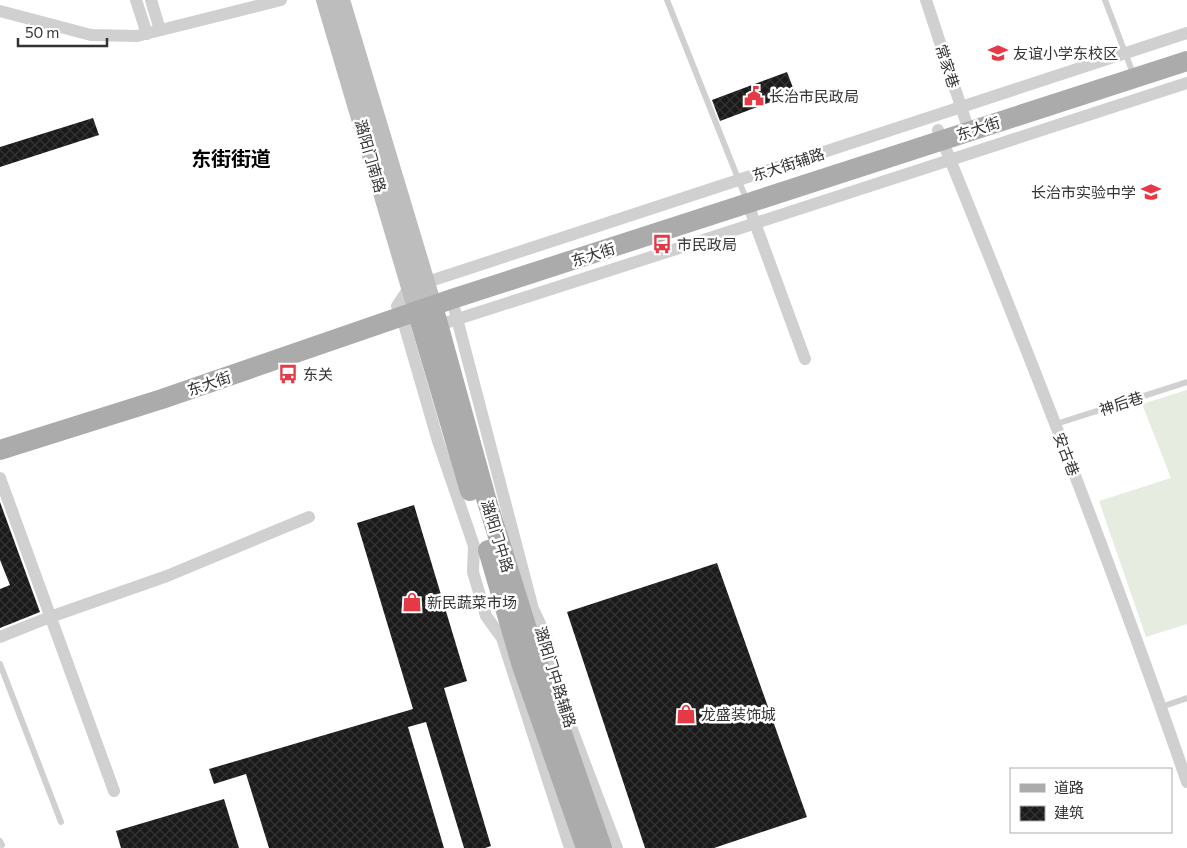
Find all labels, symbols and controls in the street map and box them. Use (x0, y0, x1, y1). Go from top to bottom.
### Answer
scale bar (18, 15, 106, 47)
text: 50 m (25, 23, 59, 41)
street label: 常家巷 (932, 42, 964, 90)
school or university icon: 友谊小学东校区 (987, 42, 1009, 64)
place label: 友谊小学东校区 (1013, 44, 1118, 62)
public building icon: 长治市民政局 (743, 85, 765, 107)
place label: 长治市民政局 (769, 87, 859, 105)
street label: 东大街 (954, 112, 1002, 144)
street label: 潞阳门南路 (352, 117, 390, 195)
street label: 东大街辅路 (750, 144, 826, 184)
district label: 东街街道 (191, 146, 271, 170)
school or university icon: 长治市实验中学 (1140, 181, 1162, 203)
place label: 长治市实验中学 (1031, 183, 1136, 201)
bus stop icon: 市民政局 (651, 233, 673, 255)
place label: 市民政局 (677, 235, 737, 253)
street label: 东大街 (569, 238, 617, 270)
bus stop icon: 东关 (277, 363, 299, 385)
place label: 东关 (303, 365, 333, 383)
street label: 东大街 (185, 367, 233, 399)
street label: 神后巷 (1097, 387, 1145, 419)
street label: 安古巷 (1051, 430, 1083, 478)
street label: 潞阳门中路 (478, 497, 518, 575)
shop icon: 新民蔬菜市场 (401, 591, 423, 613)
place label: 新民蔬菜市场 (427, 593, 517, 611)
street label: 潞阳门中路辅路 (532, 624, 580, 730)
shop icon: 龙盛装饰城 (675, 703, 697, 725)
place label: 龙盛装饰城 (701, 705, 776, 723)
legend (1010, 768, 1172, 833)
text: 道路 (1054, 778, 1084, 796)
text: 建筑 (1054, 803, 1084, 821)

